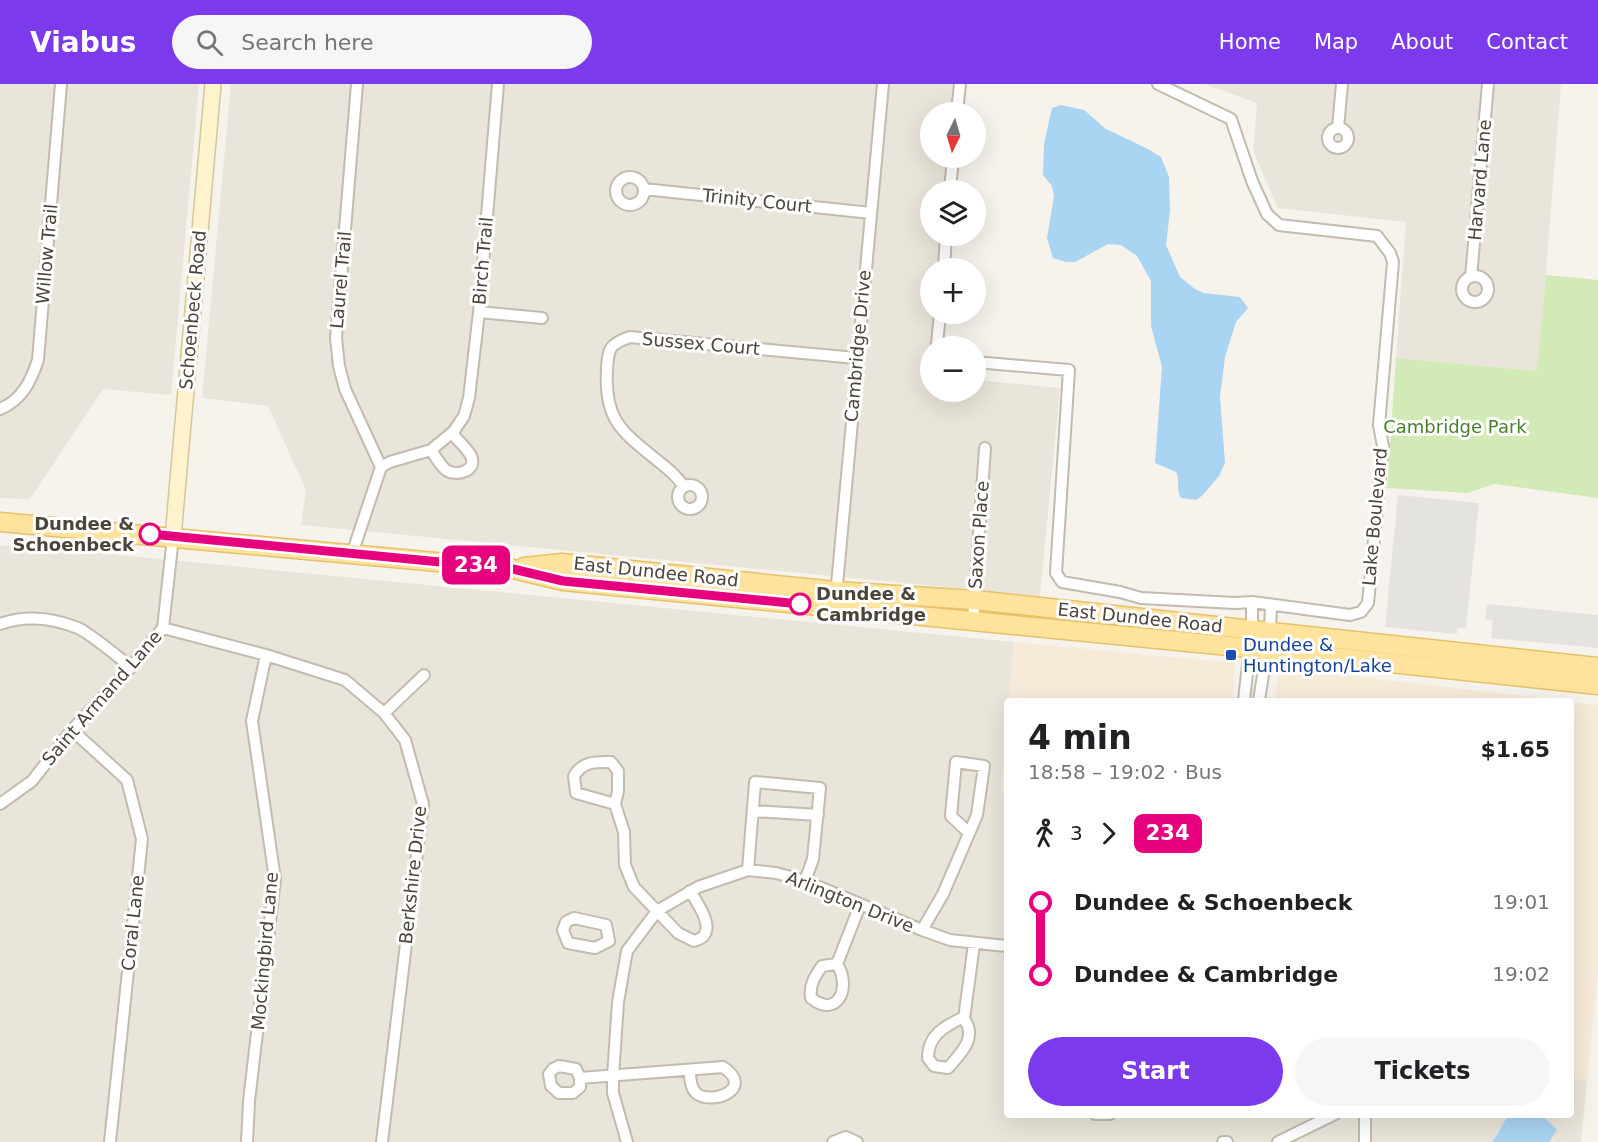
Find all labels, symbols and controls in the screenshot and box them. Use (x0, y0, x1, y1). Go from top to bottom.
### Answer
search box (172, 15, 592, 69)
text: Viabus (30, 26, 136, 59)
icon: search (193, 26, 226, 59)
text: Search here (241, 30, 373, 55)
text: Home (1219, 30, 1281, 54)
text: Map (1314, 30, 1358, 54)
text: About (1391, 30, 1453, 54)
text: Contact (1486, 30, 1568, 54)
north arrow (920, 102, 986, 168)
map controls (920, 102, 986, 402)
street label: Harvard Lane (1464, 119, 1495, 241)
button: layers (920, 180, 986, 246)
street label: Trinity Court (700, 184, 813, 217)
street label: Willow Trail (32, 203, 61, 305)
street label: Birch Trail (468, 216, 497, 306)
street label: Schoenbeck Road (175, 229, 210, 391)
street label: Laurel Trail (326, 230, 355, 330)
button: + (920, 258, 986, 324)
street label: Cambridge Drive (840, 269, 875, 423)
street label: Sussex Court (641, 328, 761, 359)
button: − (920, 336, 986, 402)
park label: Cambridge Park (1383, 416, 1527, 437)
street label: Lake Boulevard (1358, 447, 1391, 587)
street label: Saxon Place (964, 480, 993, 590)
place label: Dundee & Schoenbeck (12, 513, 135, 555)
marker: Dundee & Schoenbeck (139, 523, 161, 545)
line badge: 234 (442, 546, 510, 584)
street label: East Dundee Road (573, 552, 740, 591)
text: 234 (454, 553, 498, 577)
place label: Dundee & Cambridge (816, 583, 926, 625)
marker: Dundee & Cambridge (789, 593, 811, 615)
street label: East Dundee Road (1057, 598, 1224, 637)
street label: Saint Armand Lane (37, 626, 166, 769)
place label: Dundee & Huntington/Lake (1243, 634, 1392, 676)
marker: Dundee & Huntington/Lake (1224, 648, 1238, 662)
text: 4 min (1028, 718, 1132, 757)
text: $1.65 (1480, 737, 1550, 762)
text: 18:58 – 19:02 · Bus (1028, 760, 1222, 784)
street label: Berkshire Drive (395, 805, 430, 945)
icon: walk (1028, 817, 1061, 850)
icon: forward (1092, 817, 1125, 850)
text: 3 (1070, 821, 1083, 845)
text: 234 (1146, 821, 1190, 845)
street label: Arlington Drive (783, 866, 917, 937)
street label: Mockingbird Lane (247, 871, 282, 1031)
street label: Coral Lane (117, 874, 148, 972)
text: Dundee & Schoenbeck (1074, 890, 1352, 915)
text: 19:01 (1492, 890, 1550, 914)
text: Dundee & Cambridge (1074, 962, 1338, 987)
text: 19:02 (1492, 962, 1550, 986)
button: Start (1028, 1037, 1283, 1106)
button: Tickets (1295, 1037, 1550, 1106)

